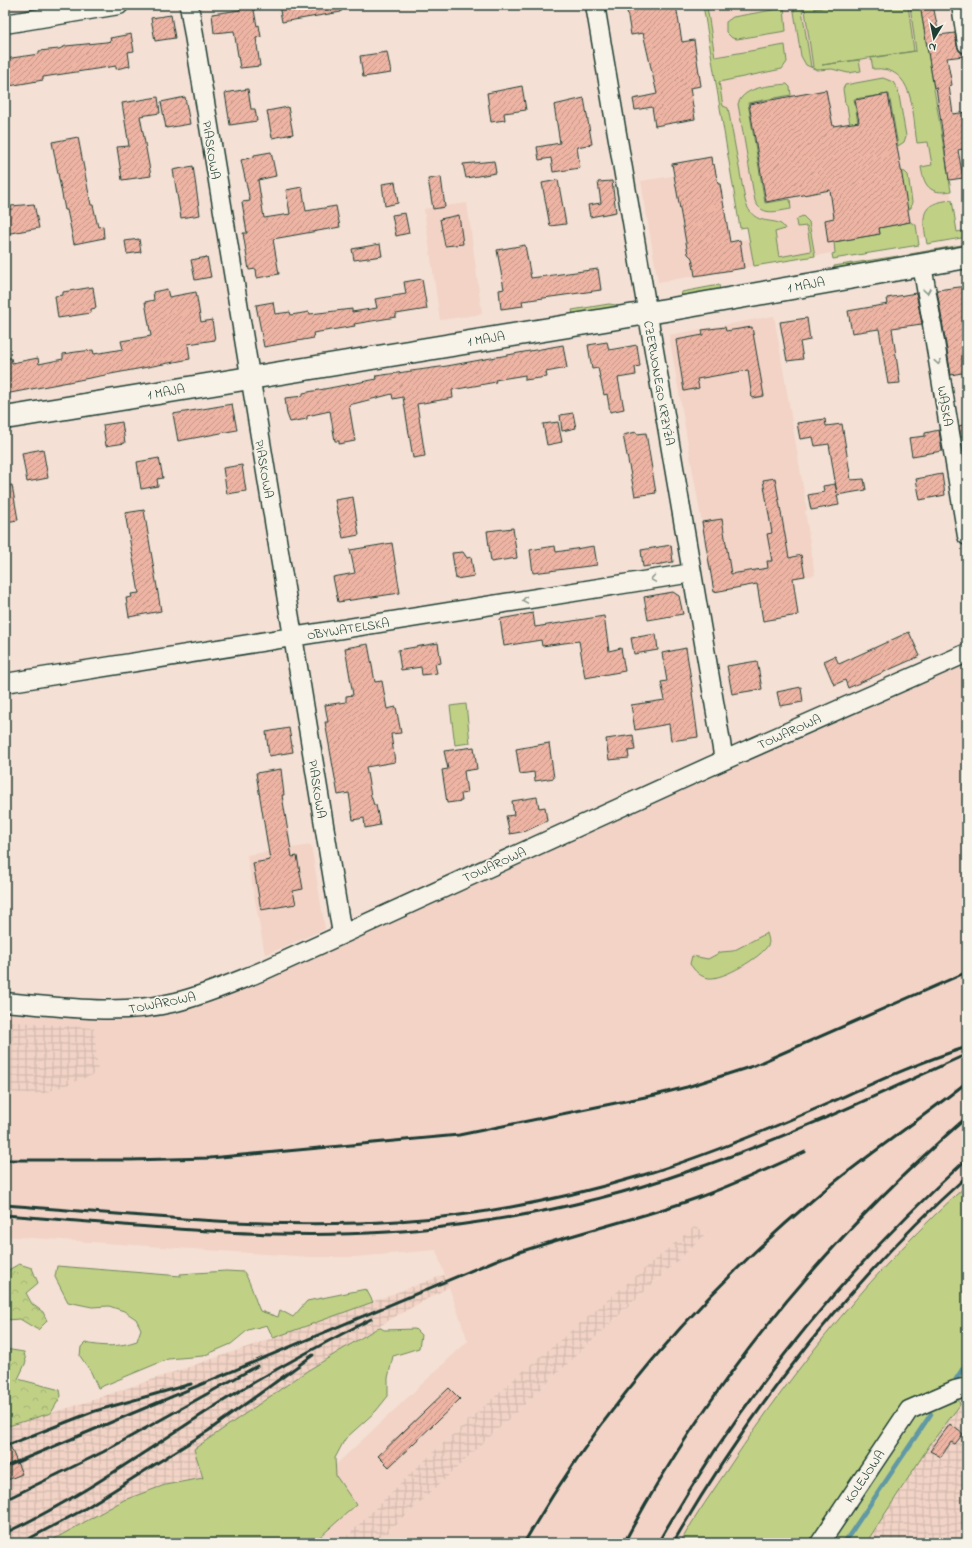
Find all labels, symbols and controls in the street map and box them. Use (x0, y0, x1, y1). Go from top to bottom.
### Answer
north arrow (914, 18, 954, 58)
text: N (927, 38, 937, 55)
street label: PIASKOWA (197, 120, 225, 181)
street label: 1 MAJA (786, 273, 826, 298)
one-way arrow (922, 288, 931, 294)
street label: CZERWONEGO KRZYŻA (638, 319, 679, 447)
street label: 1 MAJA (466, 327, 506, 352)
one-way arrow (934, 359, 942, 365)
street label: 1 MAJA (146, 380, 186, 405)
street label: WĄSKA (932, 385, 957, 428)
street label: PIASKOWA (249, 439, 278, 500)
one-way arrow (650, 574, 656, 583)
one-way arrow (522, 595, 528, 604)
street label: OBYWATELSKA (306, 614, 391, 645)
street label: TOWAROWA (755, 710, 825, 755)
street label: PIASKOWA (303, 759, 331, 820)
street label: TOWAROWA (460, 843, 530, 888)
street label: TOWAROWA (127, 988, 197, 1019)
street label: KOLEJOWA (840, 1446, 890, 1507)

